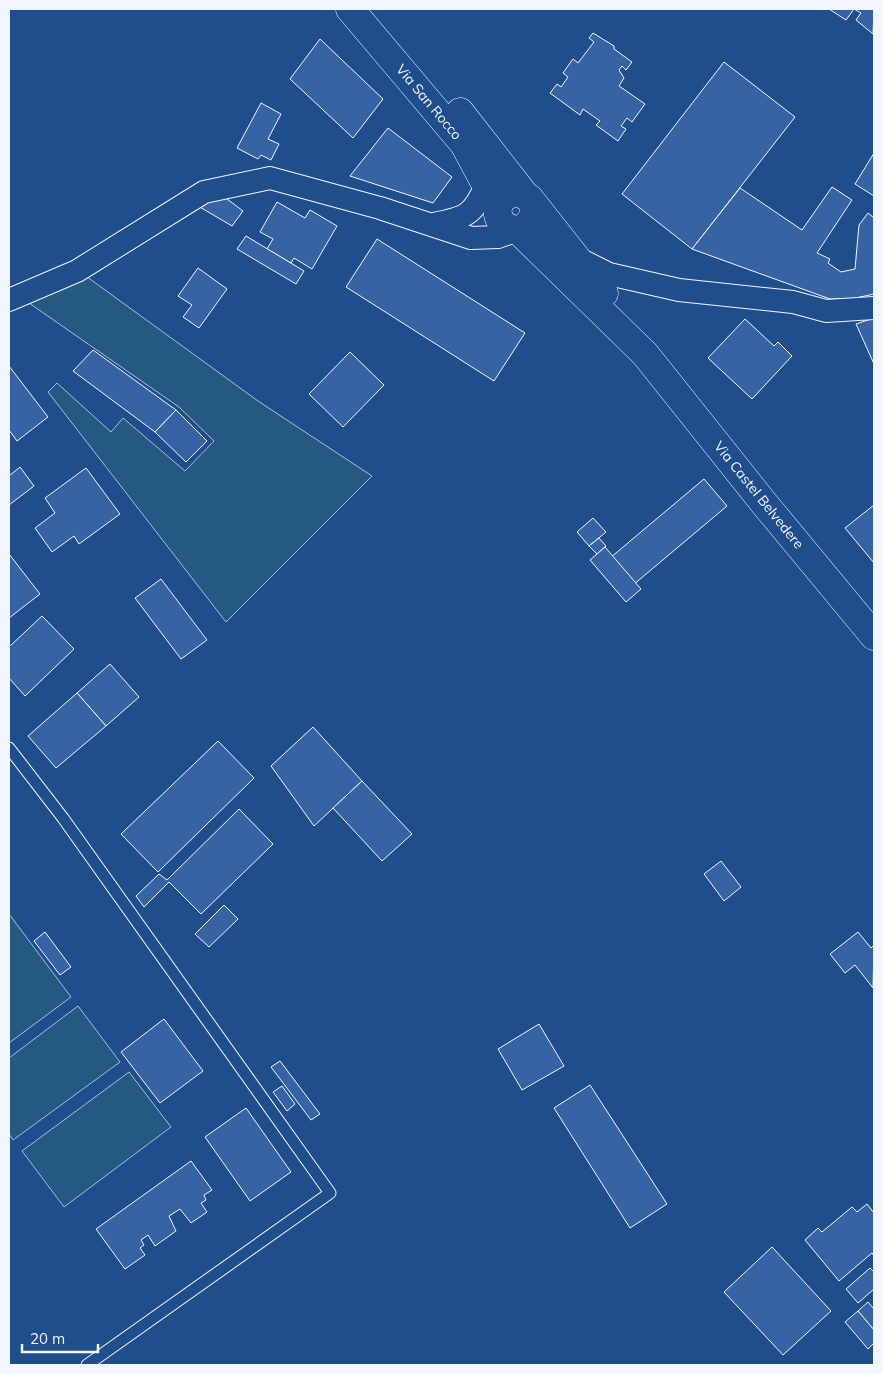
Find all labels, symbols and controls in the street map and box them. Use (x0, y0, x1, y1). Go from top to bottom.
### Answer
street label: Via San Rocco (392, 61, 466, 144)
street label: Via Castel Belvedere (710, 438, 808, 552)
scale bar (22, 1322, 99, 1354)
text: 20 m (30, 1329, 65, 1348)

